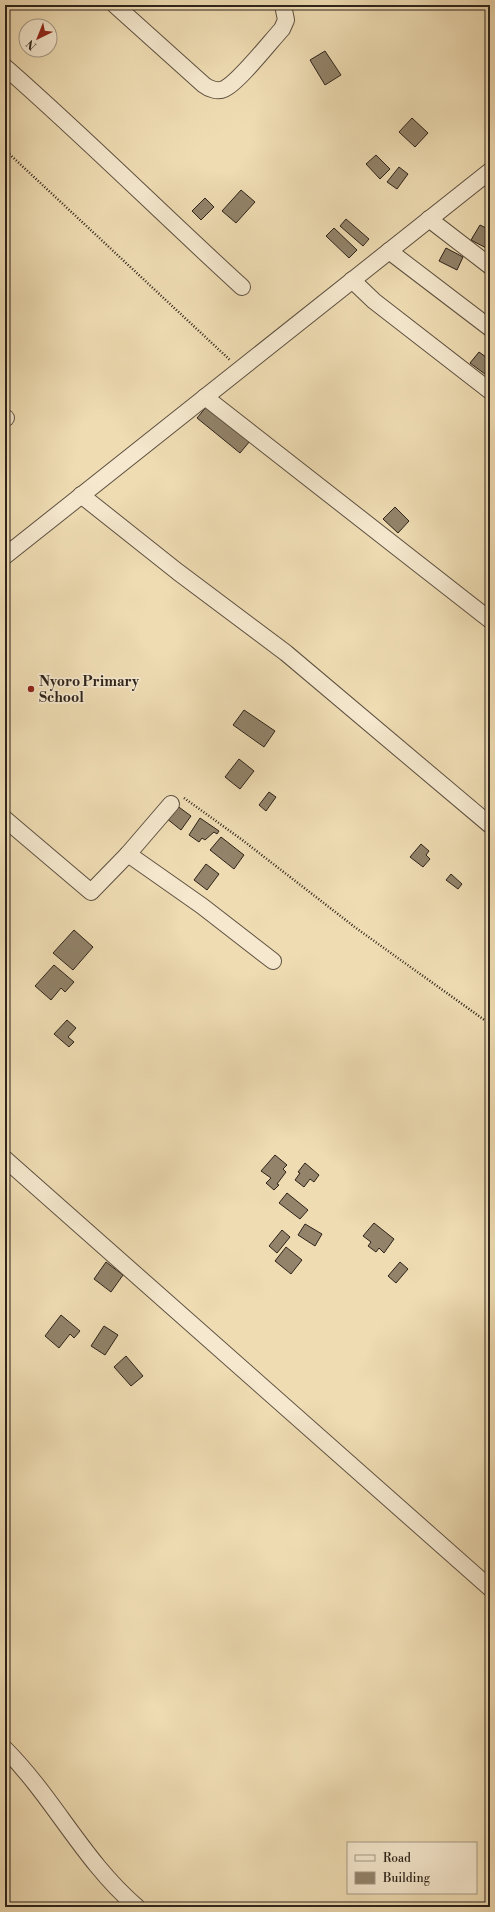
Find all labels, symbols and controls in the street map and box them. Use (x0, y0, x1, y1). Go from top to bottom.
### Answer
north arrow (18, 18, 58, 58)
text: N (24, 36, 40, 53)
place label: Nyoro Primary School (39, 673, 140, 707)
marker: Nyoro Primary School (26, 684, 36, 694)
legend (347, 1842, 477, 1894)
text: Road (383, 1851, 411, 1866)
text: Building (382, 1871, 431, 1886)

